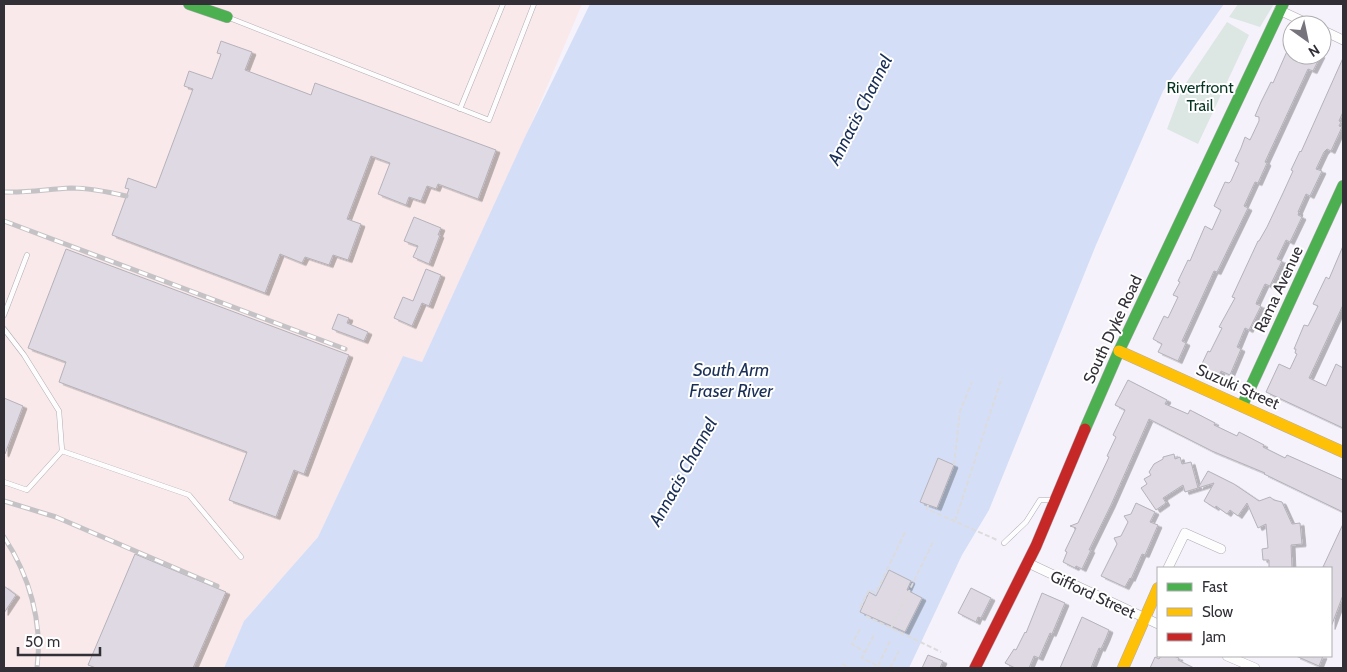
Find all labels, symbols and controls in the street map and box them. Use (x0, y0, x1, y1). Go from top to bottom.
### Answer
north arrow (1282, 15, 1332, 65)
text: N (1305, 41, 1323, 61)
water label: Annacis Channel (822, 51, 897, 170)
park label: Riverfront Trail (1166, 78, 1234, 115)
street label: Rama Avenue (1250, 243, 1307, 336)
street label: South Dyke Road (1079, 272, 1146, 386)
water label: South Arm Fraser River (689, 359, 774, 402)
street label: Suzuki Street (1193, 360, 1283, 413)
water label: Annacis Channel (644, 413, 722, 531)
street label: Gifford Street (1047, 566, 1139, 623)
legend (1157, 567, 1332, 657)
text: Fast (1202, 578, 1227, 596)
text: Slow (1202, 603, 1233, 621)
scale bar (18, 624, 100, 656)
text: Jam (1201, 628, 1226, 646)
text: 50 m (25, 633, 60, 651)

